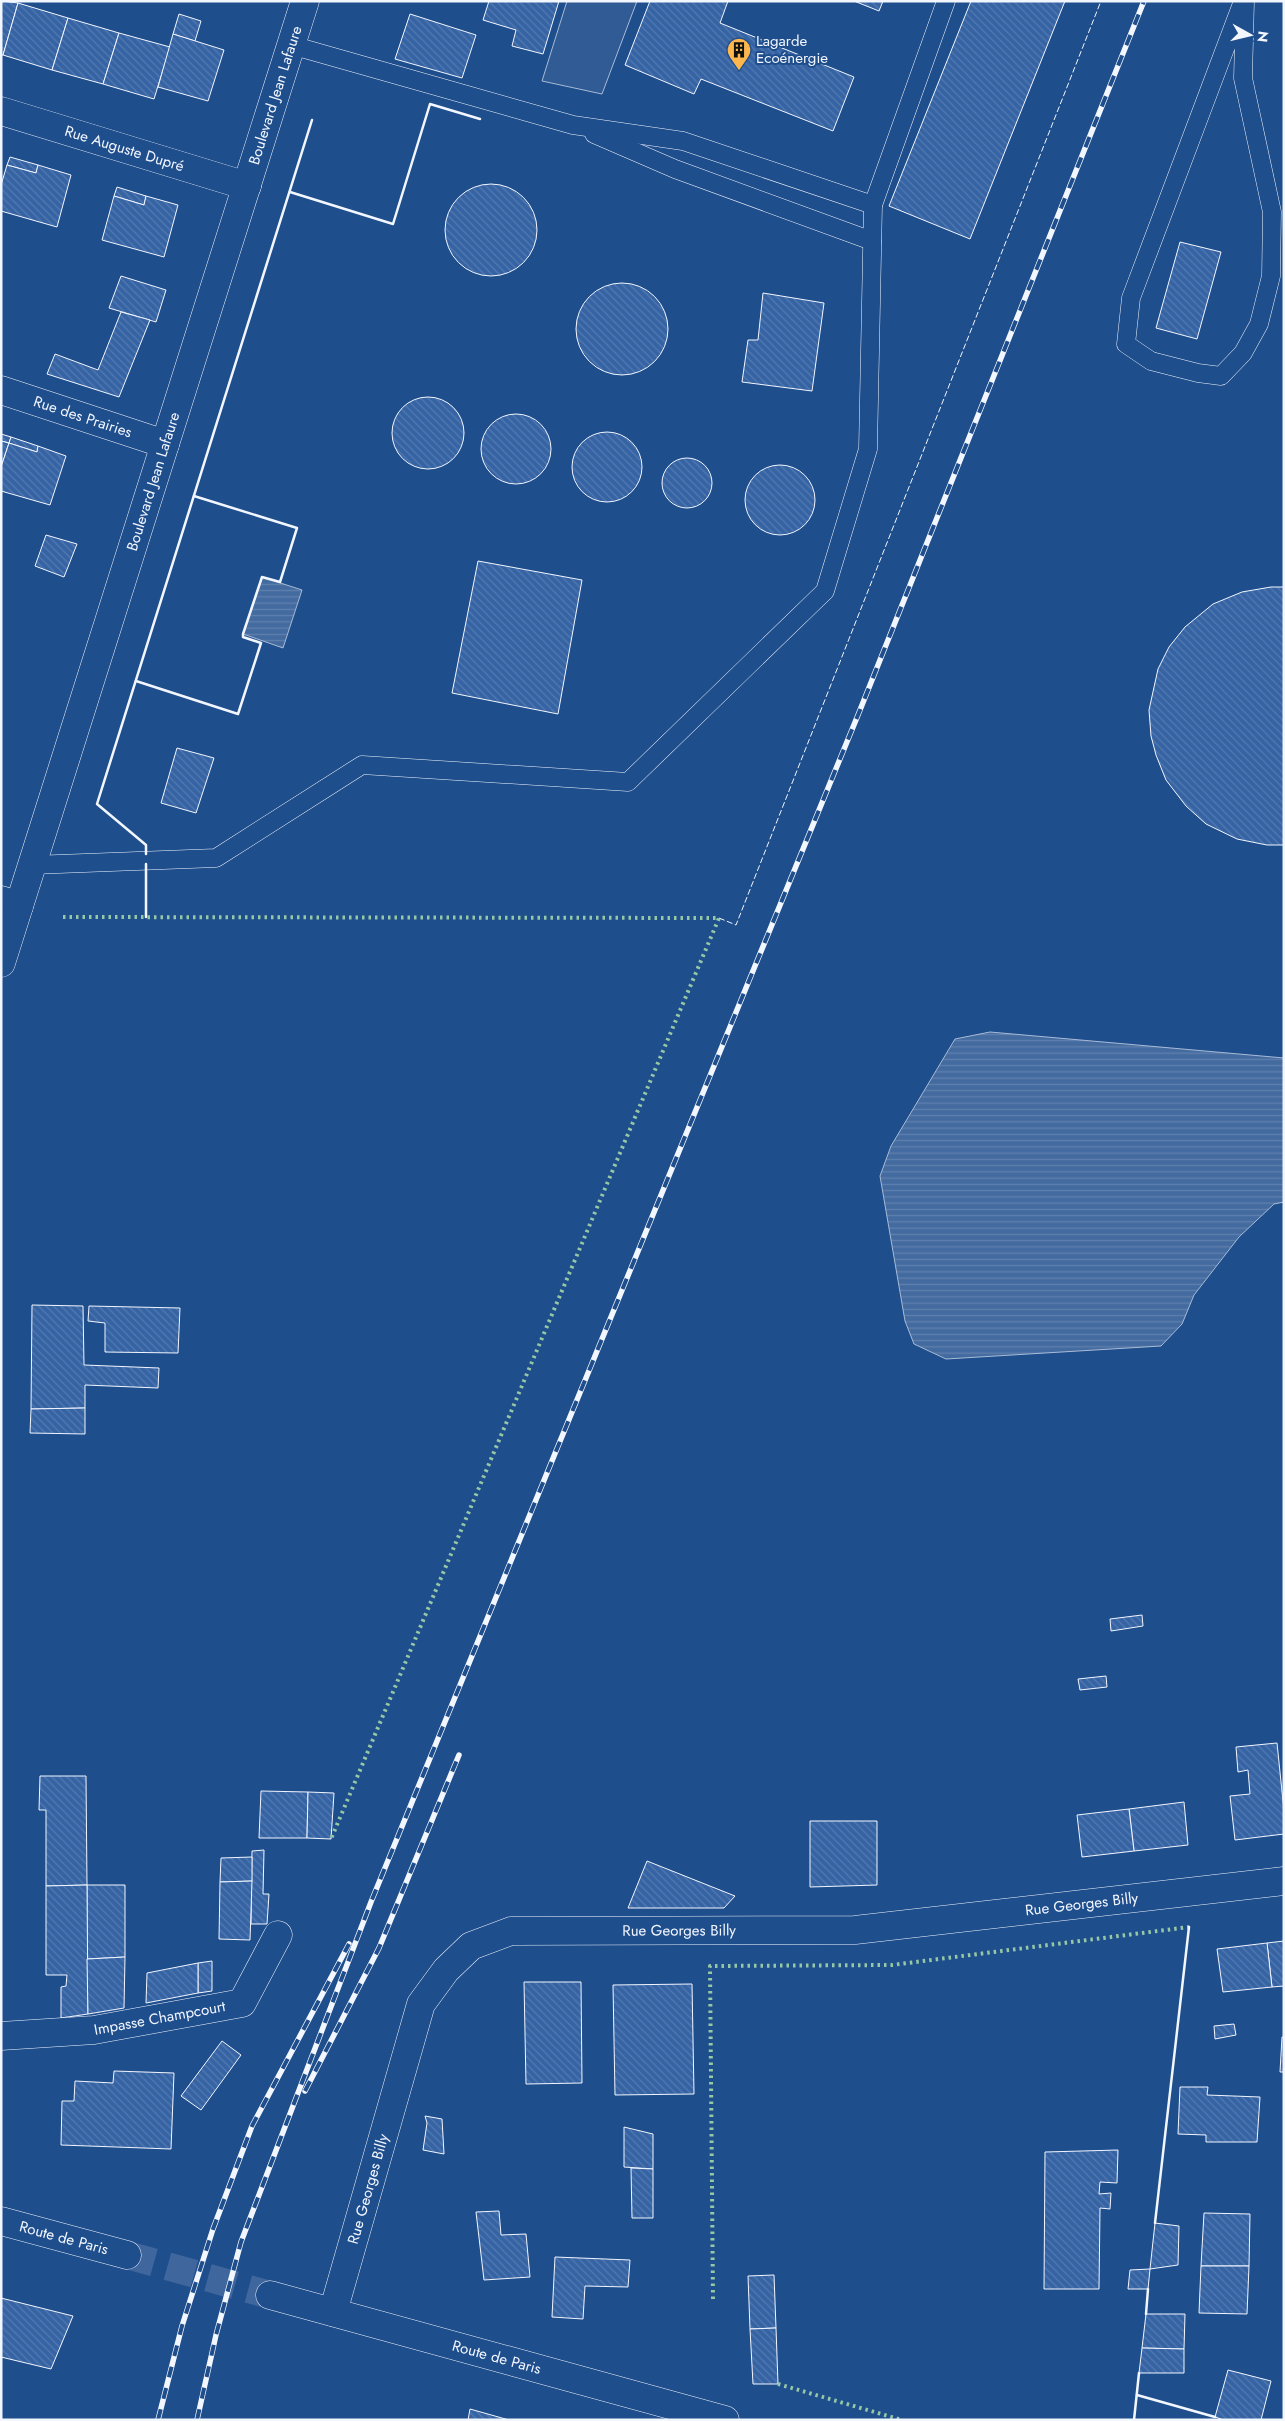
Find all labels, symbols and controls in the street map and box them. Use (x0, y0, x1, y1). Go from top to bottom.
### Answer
north arrow (1225, 10, 1275, 60)
street label: Boulevard Jean Lafaure (243, 23, 308, 168)
place label: Lagarde Ecoénergie (756, 30, 828, 69)
text: N (1252, 30, 1274, 44)
building icon: Lagarde Ecoénergie (726, 37, 752, 71)
street label: Rue Auguste Dupré (62, 120, 187, 177)
street label: Rue des Prairies (31, 390, 135, 443)
street label: Boulevard Jean Lafaure (121, 409, 186, 554)
street label: Rue Georges Billy (1024, 1887, 1140, 1921)
street label: Rue Georges Billy (622, 1919, 736, 1942)
street label: Impasse Champcourt (92, 1995, 228, 2041)
street label: Rue Georges Billy (342, 2131, 394, 2247)
street label: Route de Paris (17, 2215, 111, 2260)
street label: Route de Paris (450, 2335, 544, 2380)

